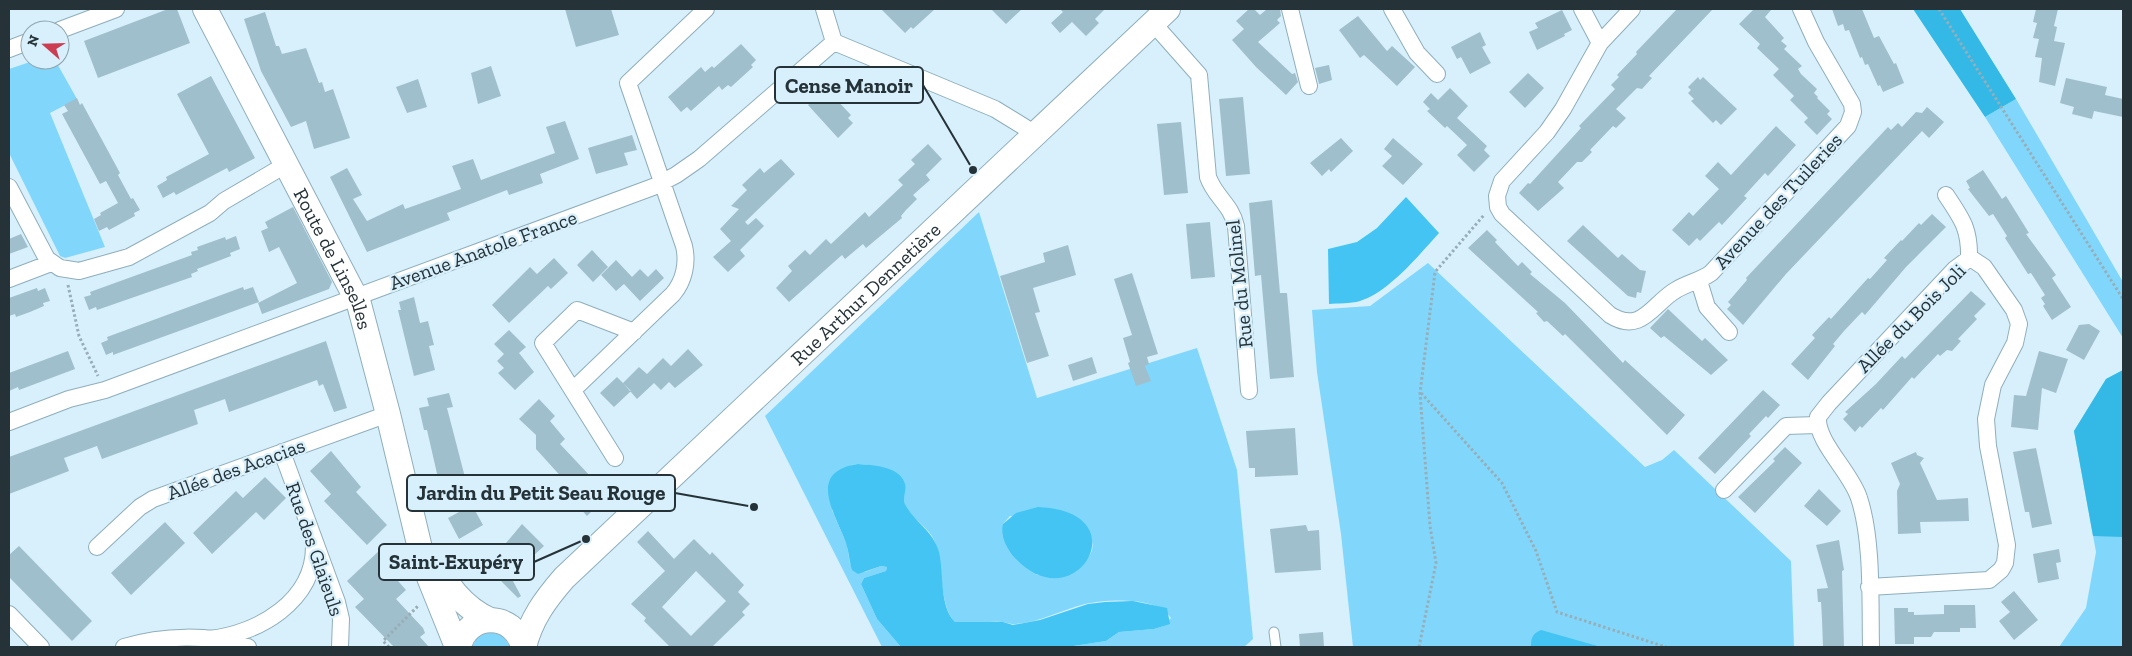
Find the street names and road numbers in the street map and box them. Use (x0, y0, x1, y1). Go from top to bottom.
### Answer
street label: Avenue des Tuileries (1709, 128, 1847, 274)
street label: Route de Linselles (289, 184, 377, 332)
street label: Avenue Anatole France (386, 205, 580, 295)
street label: Rue Arthur Dennetière (786, 218, 946, 370)
street label: Rue du Molinel (1220, 219, 1258, 349)
street label: Allée du Bois Joli (1851, 258, 1971, 378)
street label: Allée des Acacias (164, 433, 308, 505)
street label: Rue des Glaïeuls (281, 479, 349, 619)

